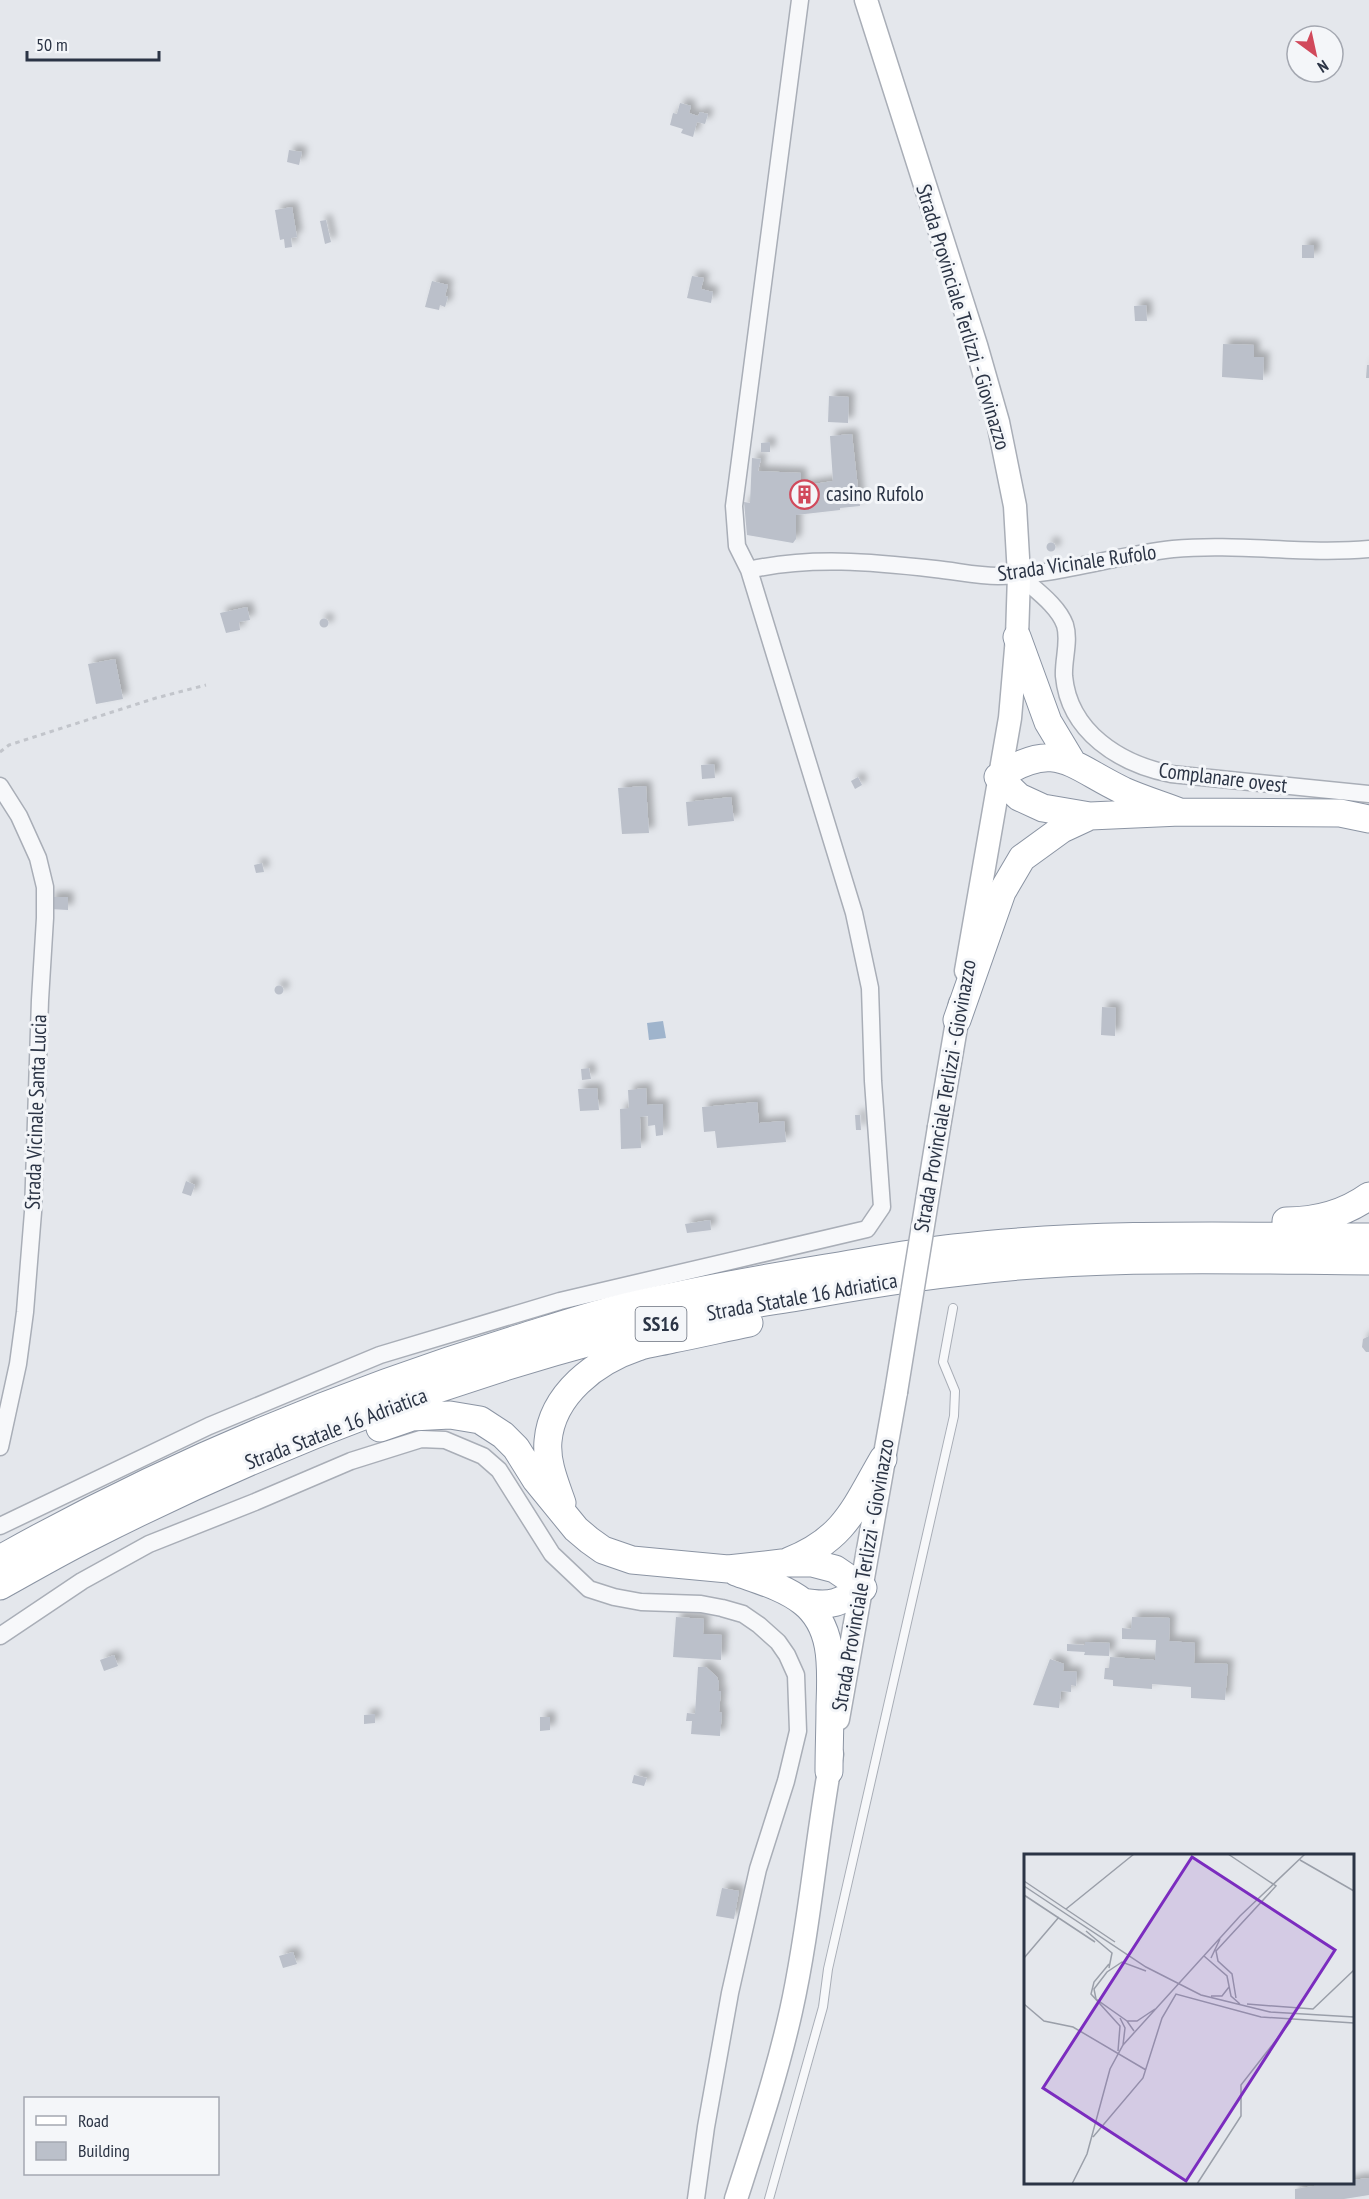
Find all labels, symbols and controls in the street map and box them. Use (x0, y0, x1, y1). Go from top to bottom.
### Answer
scale bar (27, 24, 159, 62)
north arrow (1285, 24, 1345, 84)
text: 50 m (36, 33, 68, 56)
text: N (1314, 56, 1332, 77)
street label: Strada Provinciale Terlizzi - Giovinazzo (910, 181, 1017, 453)
building icon: casino Rufolo (789, 478, 821, 510)
place label: casino Rufolo (826, 480, 924, 507)
street label: Strada Vicinale Rufolo (996, 538, 1158, 587)
street label: Complanare ovest (1157, 756, 1289, 799)
street label: Strada Provinciale Terlizzi - Giovinazzo (907, 957, 982, 1234)
street label: Strada Vicinale Santa Lucia (19, 1014, 52, 1210)
street label: Strada Statale 16 Adriatica (705, 1266, 899, 1327)
road number: SS16 (636, 1307, 686, 1341)
street label: Strada Statale 16 Adriatica (241, 1381, 431, 1476)
street label: Strada Provinciale Terlizzi - Giovinazzo (825, 1436, 900, 1713)
inset map (1024, 1854, 1354, 2184)
legend (24, 2097, 219, 2175)
text: Road (78, 2109, 109, 2132)
text: Building (78, 2139, 130, 2162)

